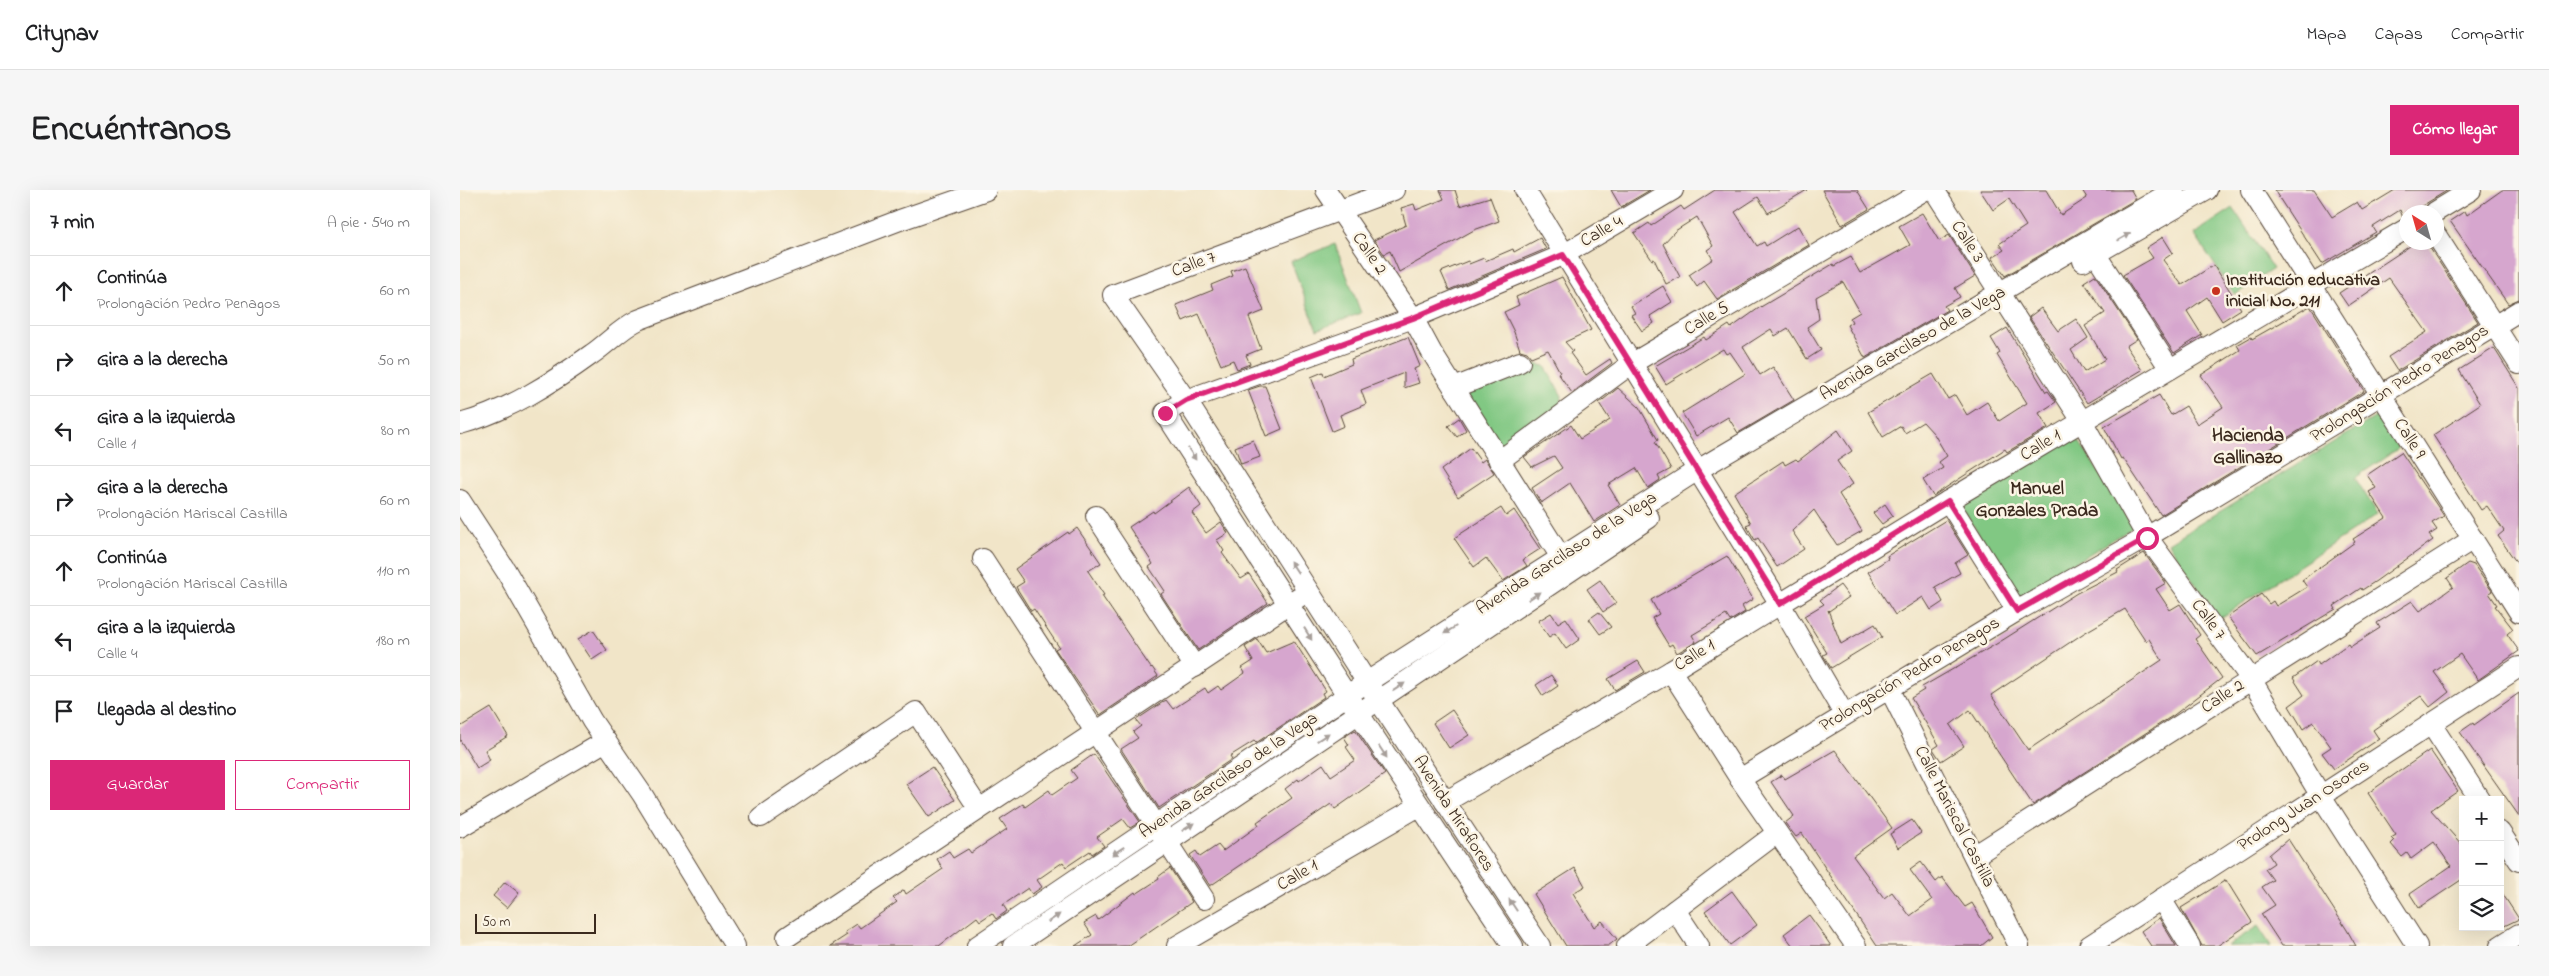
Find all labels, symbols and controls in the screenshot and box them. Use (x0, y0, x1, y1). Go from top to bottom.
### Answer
text: Citynav (25, 17, 98, 52)
text: Mapa (2306, 22, 2347, 48)
text: Capas (2375, 22, 2423, 48)
text: Compartir (2451, 22, 2524, 48)
text: Encuéntranos (30, 105, 232, 156)
button: Cómo llegar (2390, 105, 2519, 155)
north arrow (2399, 205, 2444, 250)
text: 7 min (50, 208, 94, 238)
street label: Calle 4 (1576, 209, 1629, 255)
text: A pie · 540 m (327, 211, 410, 235)
street label: Calle 3 (1944, 216, 1990, 268)
street label: Calle 2 (1345, 227, 1393, 281)
one-way arrow (2117, 233, 2130, 242)
street label: Calle 7 (1168, 245, 1220, 285)
text: Continúa (97, 265, 167, 292)
place label: Institución educativa inicial No. 211 (2226, 268, 2380, 315)
icon: ahead (50, 277, 78, 305)
text: 60 m (380, 279, 410, 303)
street label: Avenida Garcilaso de la Vega (1815, 280, 2011, 409)
marker: Institución educativa inicial No. 211 (2210, 285, 2222, 297)
text: Prolongación Pedro Penagos (97, 292, 280, 316)
street label: Calle 5 (1680, 295, 1734, 343)
street label: Prolongación Pedro Penagos (2306, 318, 2495, 451)
icon: right (50, 347, 78, 375)
text: Gira a la derecha (97, 347, 228, 374)
text: 50 m (378, 349, 410, 373)
route end (1154, 402, 1177, 425)
text: Gira a la izquierda (97, 405, 235, 432)
street label: Calle 9 (2386, 414, 2432, 465)
icon: left (50, 417, 78, 445)
text: 80 m (381, 419, 410, 443)
street label: Calle 1 (2015, 423, 2067, 468)
district label: Hacienda Gallinazo (2212, 423, 2284, 472)
text: Calle 1 (97, 432, 136, 456)
one-way arrow (1187, 447, 1196, 460)
text: Gira a la derecha (97, 475, 228, 502)
district label: Manuel Gonzales Prada (1976, 476, 2098, 525)
street label: Avenida Garcilaso de la Vega (1471, 486, 1663, 623)
icon: right (50, 487, 78, 515)
text: 60 m (380, 489, 410, 513)
text: Prolongación Mariscal Castilla (97, 502, 288, 526)
route start (2136, 527, 2159, 550)
text: Continúa (97, 545, 167, 572)
icon: ahead (50, 557, 78, 585)
text: 110 m (376, 559, 410, 583)
one-way arrow (1290, 561, 1299, 574)
text: Prolongación Mariscal Castilla (97, 572, 288, 596)
one-way arrow (1527, 591, 1540, 601)
street label: Calle 7 (2184, 594, 2232, 647)
street label: Prolongación Pedro Penagos (1815, 611, 2006, 740)
text: Gira a la izquierda (97, 615, 235, 642)
one-way arrow (1443, 626, 1456, 635)
icon: left (50, 627, 78, 655)
one-way arrow (1303, 628, 1313, 641)
text: 180 m (376, 629, 410, 653)
street label: Calle 1 (1669, 633, 1721, 679)
text: Calle 4 (97, 642, 138, 666)
street label: Calle 2 (2196, 673, 2250, 721)
one-way arrow (1392, 682, 1406, 692)
icon: arrive (50, 697, 78, 725)
text: Llegada al destino (97, 697, 236, 724)
street label: Avenida Garcilaso de la Vega (1134, 706, 1324, 847)
one-way arrow (1317, 733, 1330, 742)
street label: Calle Mariscal Castilla (1907, 742, 2001, 892)
one-way arrow (1379, 745, 1388, 759)
street label: Avenida Miraflores (1406, 751, 1500, 877)
street label: Prolong Juan Osores (2233, 753, 2376, 859)
button: Guardar (50, 760, 225, 810)
button: Compartir (235, 760, 410, 810)
map controls (2459, 796, 2504, 931)
button: + (2459, 796, 2504, 841)
one-way arrow (1181, 822, 1195, 832)
button: − (2459, 841, 2504, 886)
one-way arrow (1111, 846, 1125, 856)
street label: Calle 1 (1272, 854, 1324, 898)
button: layers (2459, 886, 2504, 931)
one-way arrow (1508, 899, 1518, 912)
scale bar (475, 911, 596, 934)
text: 50 m (482, 912, 510, 933)
one-way arrow (1047, 914, 1060, 923)

